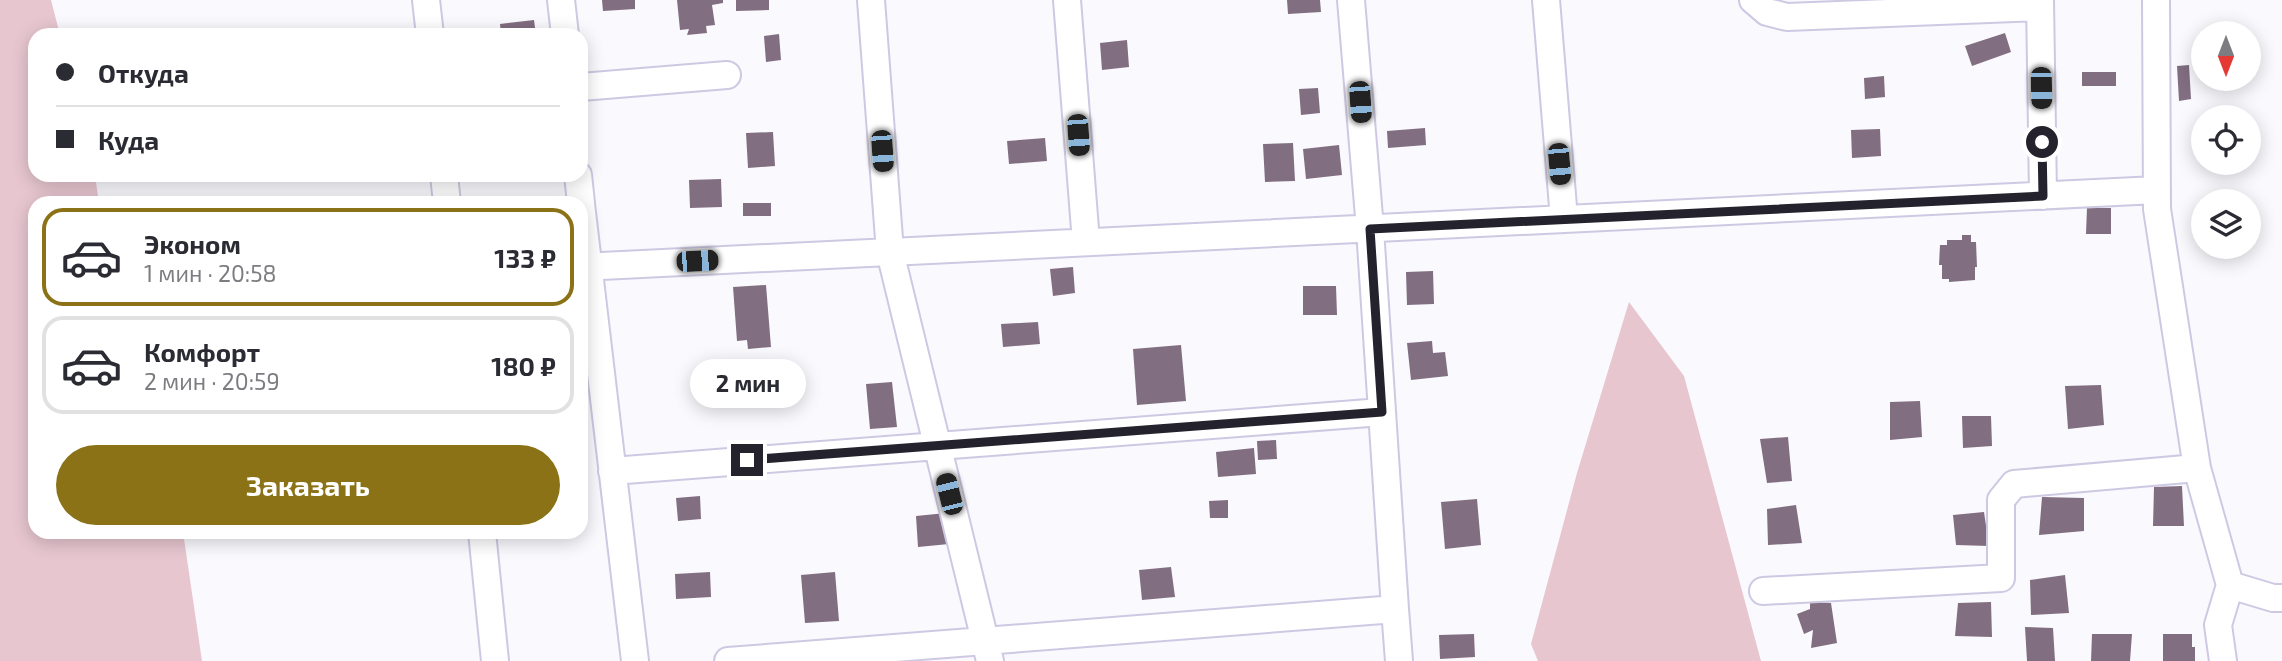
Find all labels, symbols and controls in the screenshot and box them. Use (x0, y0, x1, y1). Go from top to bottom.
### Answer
north arrow (2191, 21, 2261, 91)
map controls (2191, 21, 2261, 259)
text: Откуда (98, 57, 189, 88)
car (2031, 67, 2052, 109)
car (1349, 80, 1372, 124)
button: locate (2191, 105, 2261, 175)
car (1067, 113, 1090, 157)
text: Куда (98, 124, 159, 155)
route start (2026, 126, 2058, 158)
car (871, 129, 894, 173)
car (1547, 142, 1572, 186)
button: layers (2191, 189, 2261, 259)
icon: car (60, 226, 123, 289)
text: Эконом (144, 228, 241, 259)
text: 133 ₽ (494, 242, 556, 273)
car (676, 249, 719, 273)
text: 1 мин · 20:58 (144, 259, 277, 287)
icon: car (60, 334, 123, 397)
text: Комфорт (144, 336, 260, 367)
text: 180 ₽ (491, 350, 556, 381)
callout: 2 мин (689, 358, 805, 407)
text: 2 мин · 20:59 (144, 367, 280, 395)
text: 2 мин (716, 369, 780, 397)
route end (731, 444, 763, 476)
button: Заказать (56, 445, 560, 525)
car (934, 471, 965, 517)

